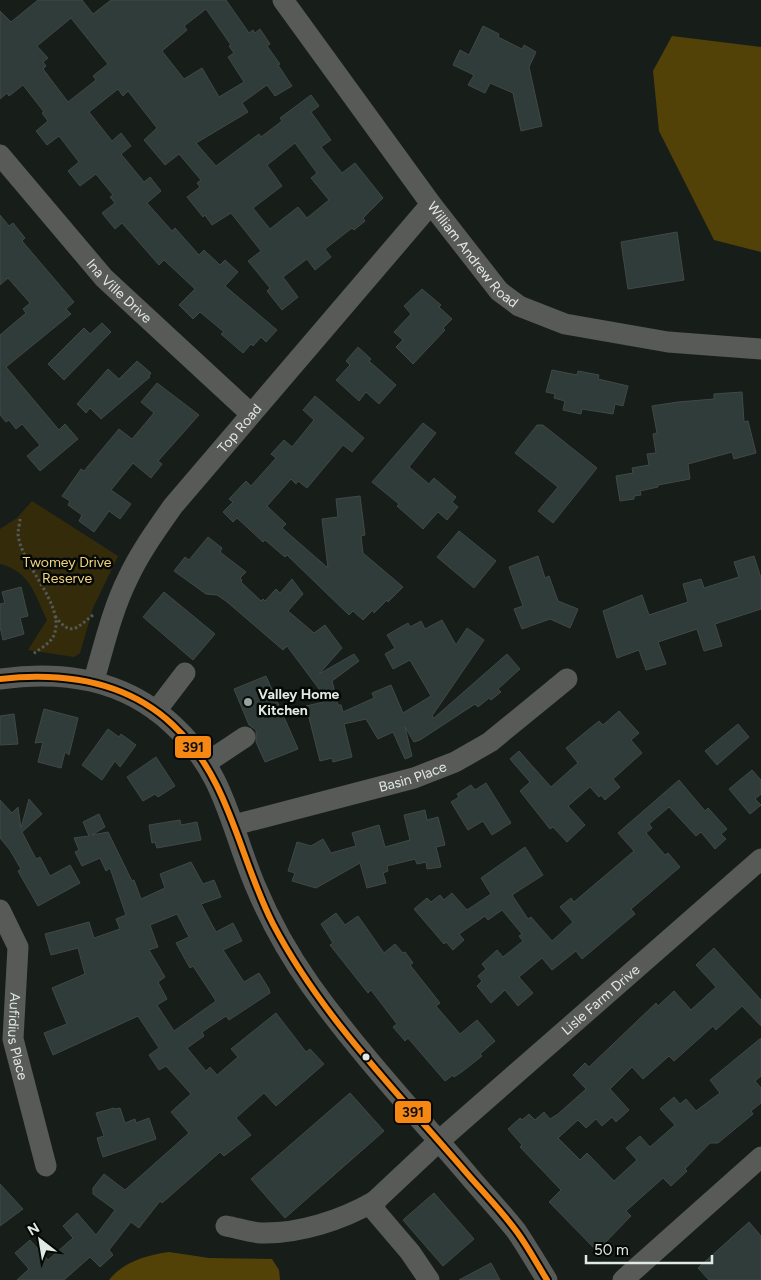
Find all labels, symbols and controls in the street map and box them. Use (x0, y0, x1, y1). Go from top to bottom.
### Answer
street label: William Andrew Road (424, 198, 522, 311)
street label: Ina Ville Drive (83, 255, 156, 327)
street label: Top Road (214, 400, 265, 456)
park label: Twomey Drive Reserve (22, 554, 112, 587)
place label: Valley Home Kitchen (258, 686, 340, 719)
marker: Valley Home Kitchen (242, 696, 254, 708)
line badge: 391 (174, 735, 212, 759)
text: 391 (182, 739, 204, 756)
street label: Basin Place (377, 758, 449, 795)
street label: Lisle Farm Drive (558, 961, 643, 1038)
street label: Aufidius Place (4, 992, 32, 1082)
unlabelled marker (361, 1052, 371, 1062)
line badge: 391 (394, 1100, 432, 1124)
text: 391 (402, 1104, 424, 1121)
north arrow (15, 1215, 65, 1265)
text: N (25, 1219, 43, 1239)
scale bar (586, 1232, 712, 1264)
text: 50 m (594, 1241, 629, 1259)

